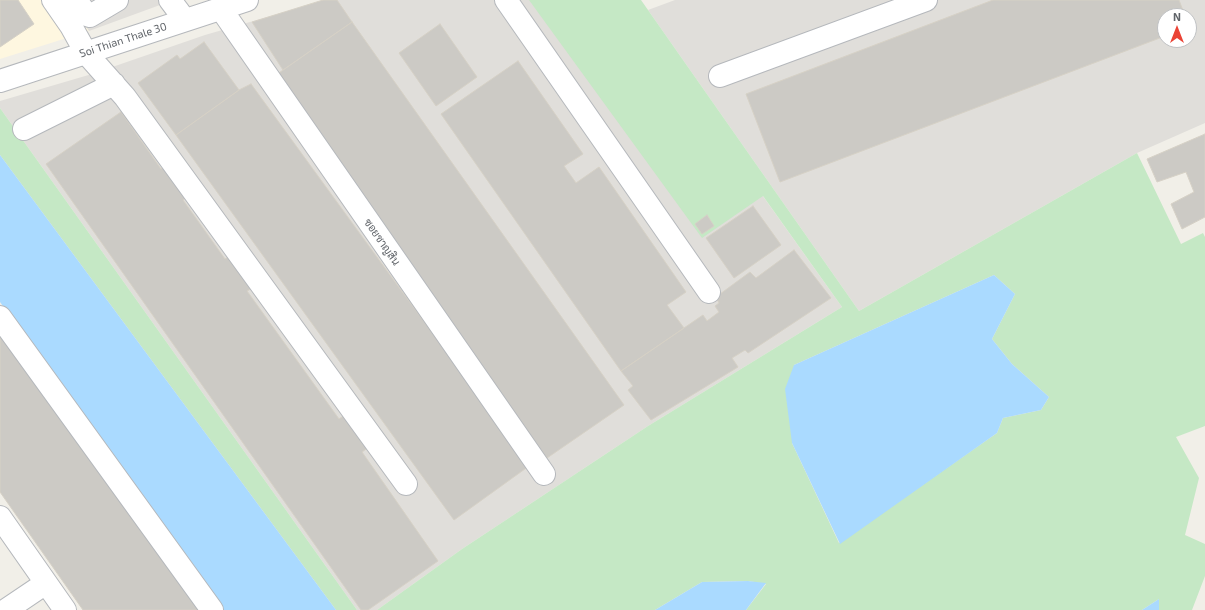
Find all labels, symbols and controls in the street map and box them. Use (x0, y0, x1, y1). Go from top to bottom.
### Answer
north arrow (1157, 8, 1197, 48)
text: N (1173, 10, 1181, 23)
street label: Soi Thian Thale 30 (78, 20, 168, 60)
street label: ซอยชาญสิน (361, 216, 403, 268)

